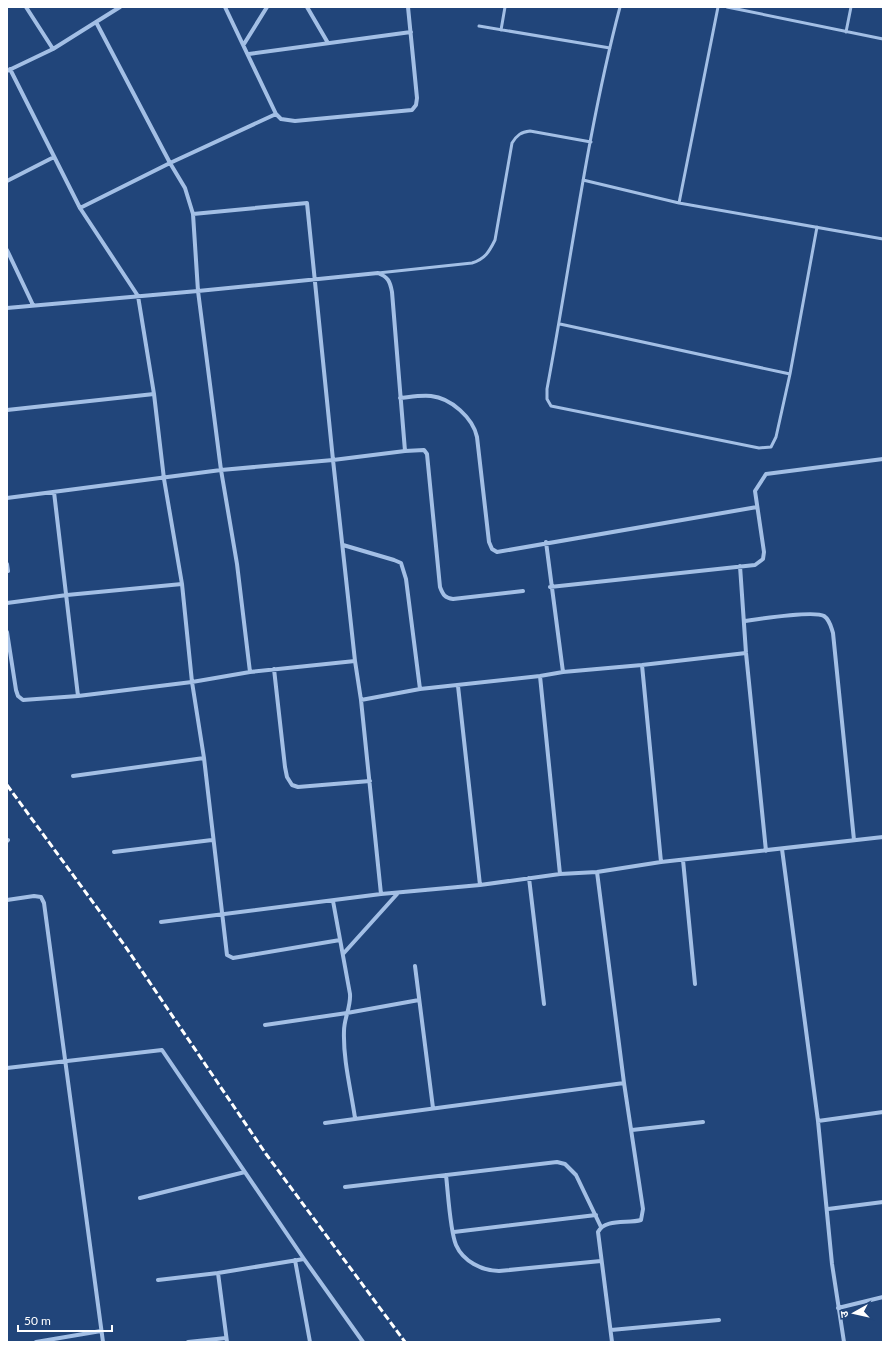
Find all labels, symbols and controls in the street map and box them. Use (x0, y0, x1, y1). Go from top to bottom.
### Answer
north arrow (834, 1293, 874, 1333)
scale bar (18, 1307, 112, 1333)
text: उ (837, 1310, 850, 1319)
text: 50 m (24, 1313, 51, 1328)

